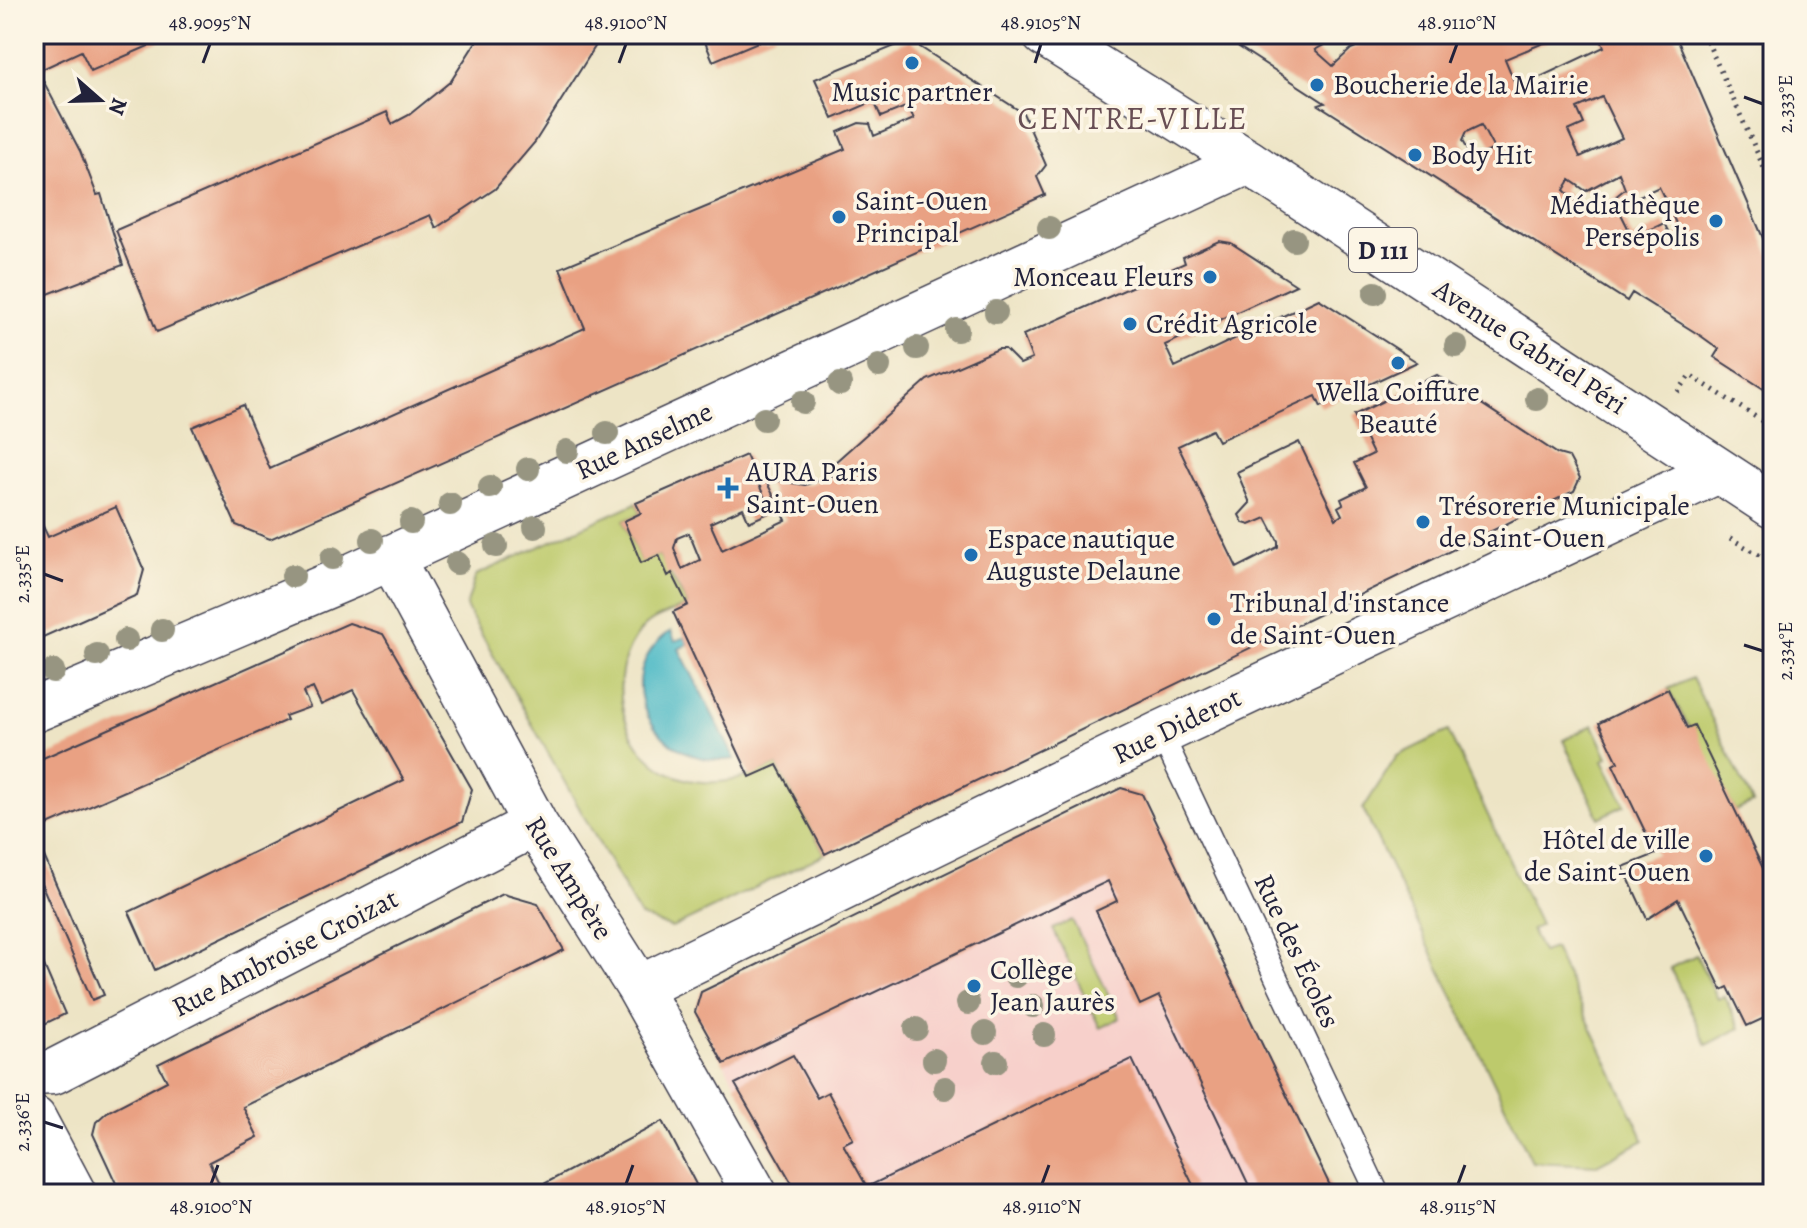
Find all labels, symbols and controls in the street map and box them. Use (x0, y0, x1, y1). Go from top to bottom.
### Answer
text: 48.9095°N (169, 9, 251, 36)
text: 48.9100°N (585, 9, 667, 36)
text: 48.9105°N (1001, 9, 1081, 36)
text: 48.9110°N (1418, 9, 1496, 36)
marker: Music partner (903, 54, 921, 72)
north arrow (60, 60, 140, 140)
place label: Boucherie de la Mairie (1333, 66, 1589, 104)
place label: Music partner (831, 73, 993, 111)
text: 2.333°E (1772, 75, 1799, 133)
marker: Boucherie de la Mairie (1308, 76, 1326, 94)
text: N (101, 94, 135, 119)
district label: CENTRE-VILLE (1017, 96, 1249, 140)
place label: Body Hit (1431, 136, 1532, 174)
marker: Body Hit (1406, 146, 1424, 164)
place label: Saint-Ouen Principal (855, 182, 988, 252)
place label: Médiathèque Persépolis (1549, 186, 1700, 256)
marker: Saint-Ouen Principal (830, 208, 848, 226)
marker: Médiathèque Persépolis (1707, 212, 1725, 230)
road number: D 111 (1349, 228, 1417, 272)
place label: Monceau Fleurs (1013, 258, 1194, 296)
marker: Monceau Fleurs (1201, 268, 1219, 286)
street label: Avenue Gabriel Péri (1425, 270, 1634, 424)
place label: Crédit Agricole (1146, 305, 1317, 343)
marker: Crédit Agricole (1121, 315, 1139, 333)
marker: Wella Coiffure Beauté (1389, 354, 1407, 372)
place label: Wella Coiffure Beauté (1315, 373, 1480, 443)
street label: Rue Anselme (569, 393, 719, 489)
place label: AURA Paris Saint-Ouen (745, 453, 879, 523)
marker: AURA Paris Saint-Ouen (717, 477, 739, 499)
place label: Trésorerie Municipale de Saint-Ouen (1439, 487, 1690, 557)
marker: Trésorerie Municipale de Saint-Ouen (1414, 513, 1432, 531)
place label: Espace nautique Auguste Delaune (986, 520, 1181, 590)
text: 2.335°E (9, 545, 36, 603)
marker: Espace nautique Auguste Delaune (962, 546, 980, 564)
place label: Tribunal d'instance de Saint-Ouen (1230, 584, 1449, 654)
marker: Tribunal d'instance de Saint-Ouen (1205, 610, 1223, 628)
text: 2.334°E (1772, 621, 1799, 681)
street label: Rue Diderot (1107, 679, 1247, 773)
street label: Rue Ampère (516, 809, 622, 947)
place label: Hôtel de ville de Saint-Ouen (1524, 821, 1690, 891)
marker: Hôtel de ville de Saint-Ouen (1697, 847, 1715, 865)
street label: Rue des Écoles (1245, 868, 1349, 1034)
street label: Rue Ambroise Croizat (165, 880, 405, 1026)
place label: Collège Jean Jaurès (990, 951, 1115, 1021)
marker: Collège Jean Jaurès (965, 977, 983, 995)
text: 2.336°E (9, 1092, 36, 1152)
text: 48.9100°N (170, 1193, 252, 1220)
text: 48.9105°N (586, 1193, 666, 1220)
text: 48.9110°N (1003, 1193, 1081, 1220)
text: 48.9115°N (1420, 1193, 1496, 1220)

